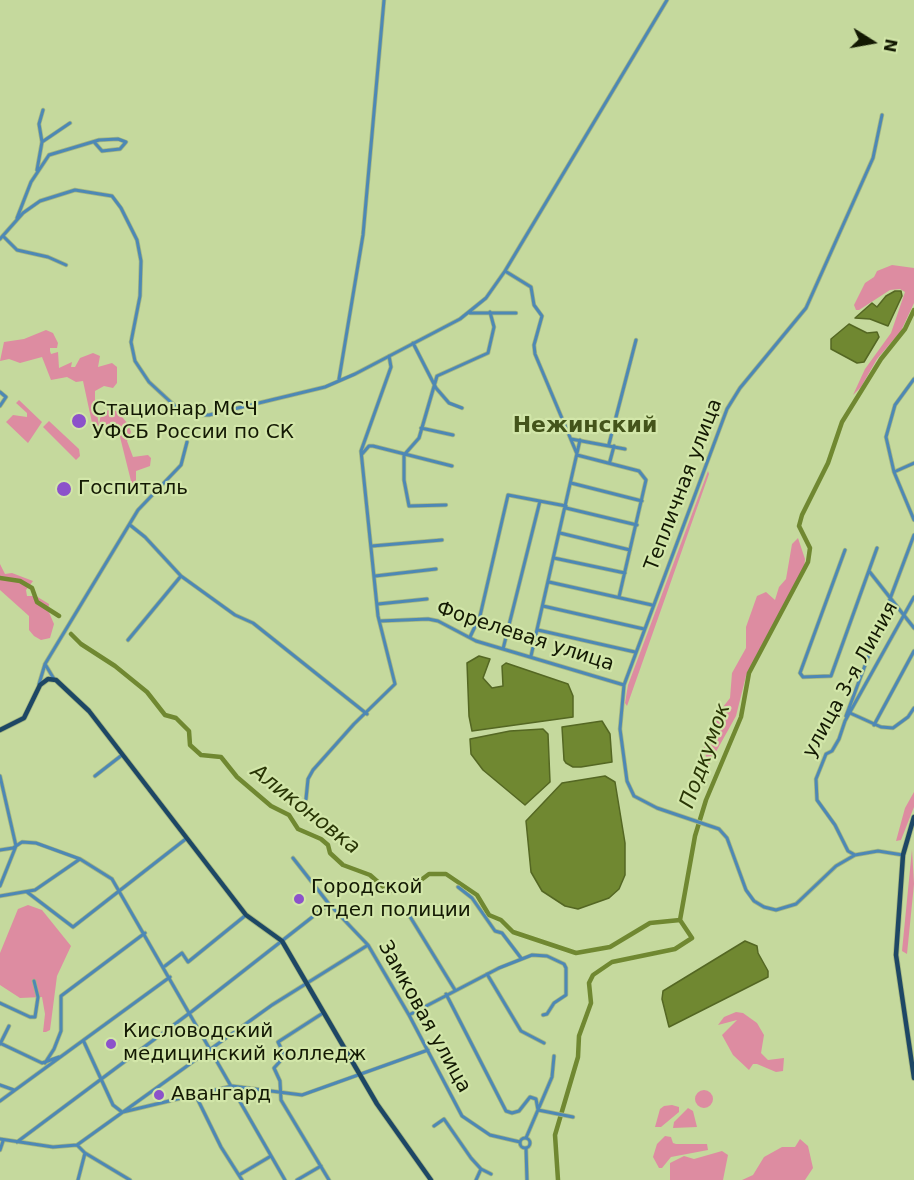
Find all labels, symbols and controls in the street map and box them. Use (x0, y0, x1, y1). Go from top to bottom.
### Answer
north arrow (842, 12, 902, 72)
text: N (880, 37, 901, 54)
street label: Тепличная улица (640, 396, 728, 574)
place label: Стационар МСЧ УФСБ России по СК (92, 398, 294, 445)
marker: Стационар МСЧ УФСБ России по СК (70, 412, 88, 430)
district label: Нежинский (513, 413, 657, 439)
place label: Госпиталь (78, 477, 188, 501)
marker: Госпиталь (55, 480, 73, 498)
street label: Форелевая улица (433, 597, 617, 677)
street label: улица 3-я Линия (798, 598, 904, 762)
water label: Подкумок (675, 700, 737, 812)
water label: Аликоновка (245, 760, 365, 860)
place label: Городской отдел полиции (311, 876, 471, 923)
marker: Городской отдел полиции (292, 892, 306, 906)
street label: Замковая улица (372, 937, 476, 1097)
place label: Кисловодский медицинский колледж (123, 1020, 366, 1067)
marker: Кисловодский медицинский колледж (104, 1037, 118, 1051)
place label: Авангард (171, 1083, 271, 1107)
marker: Авангард (152, 1088, 166, 1102)

